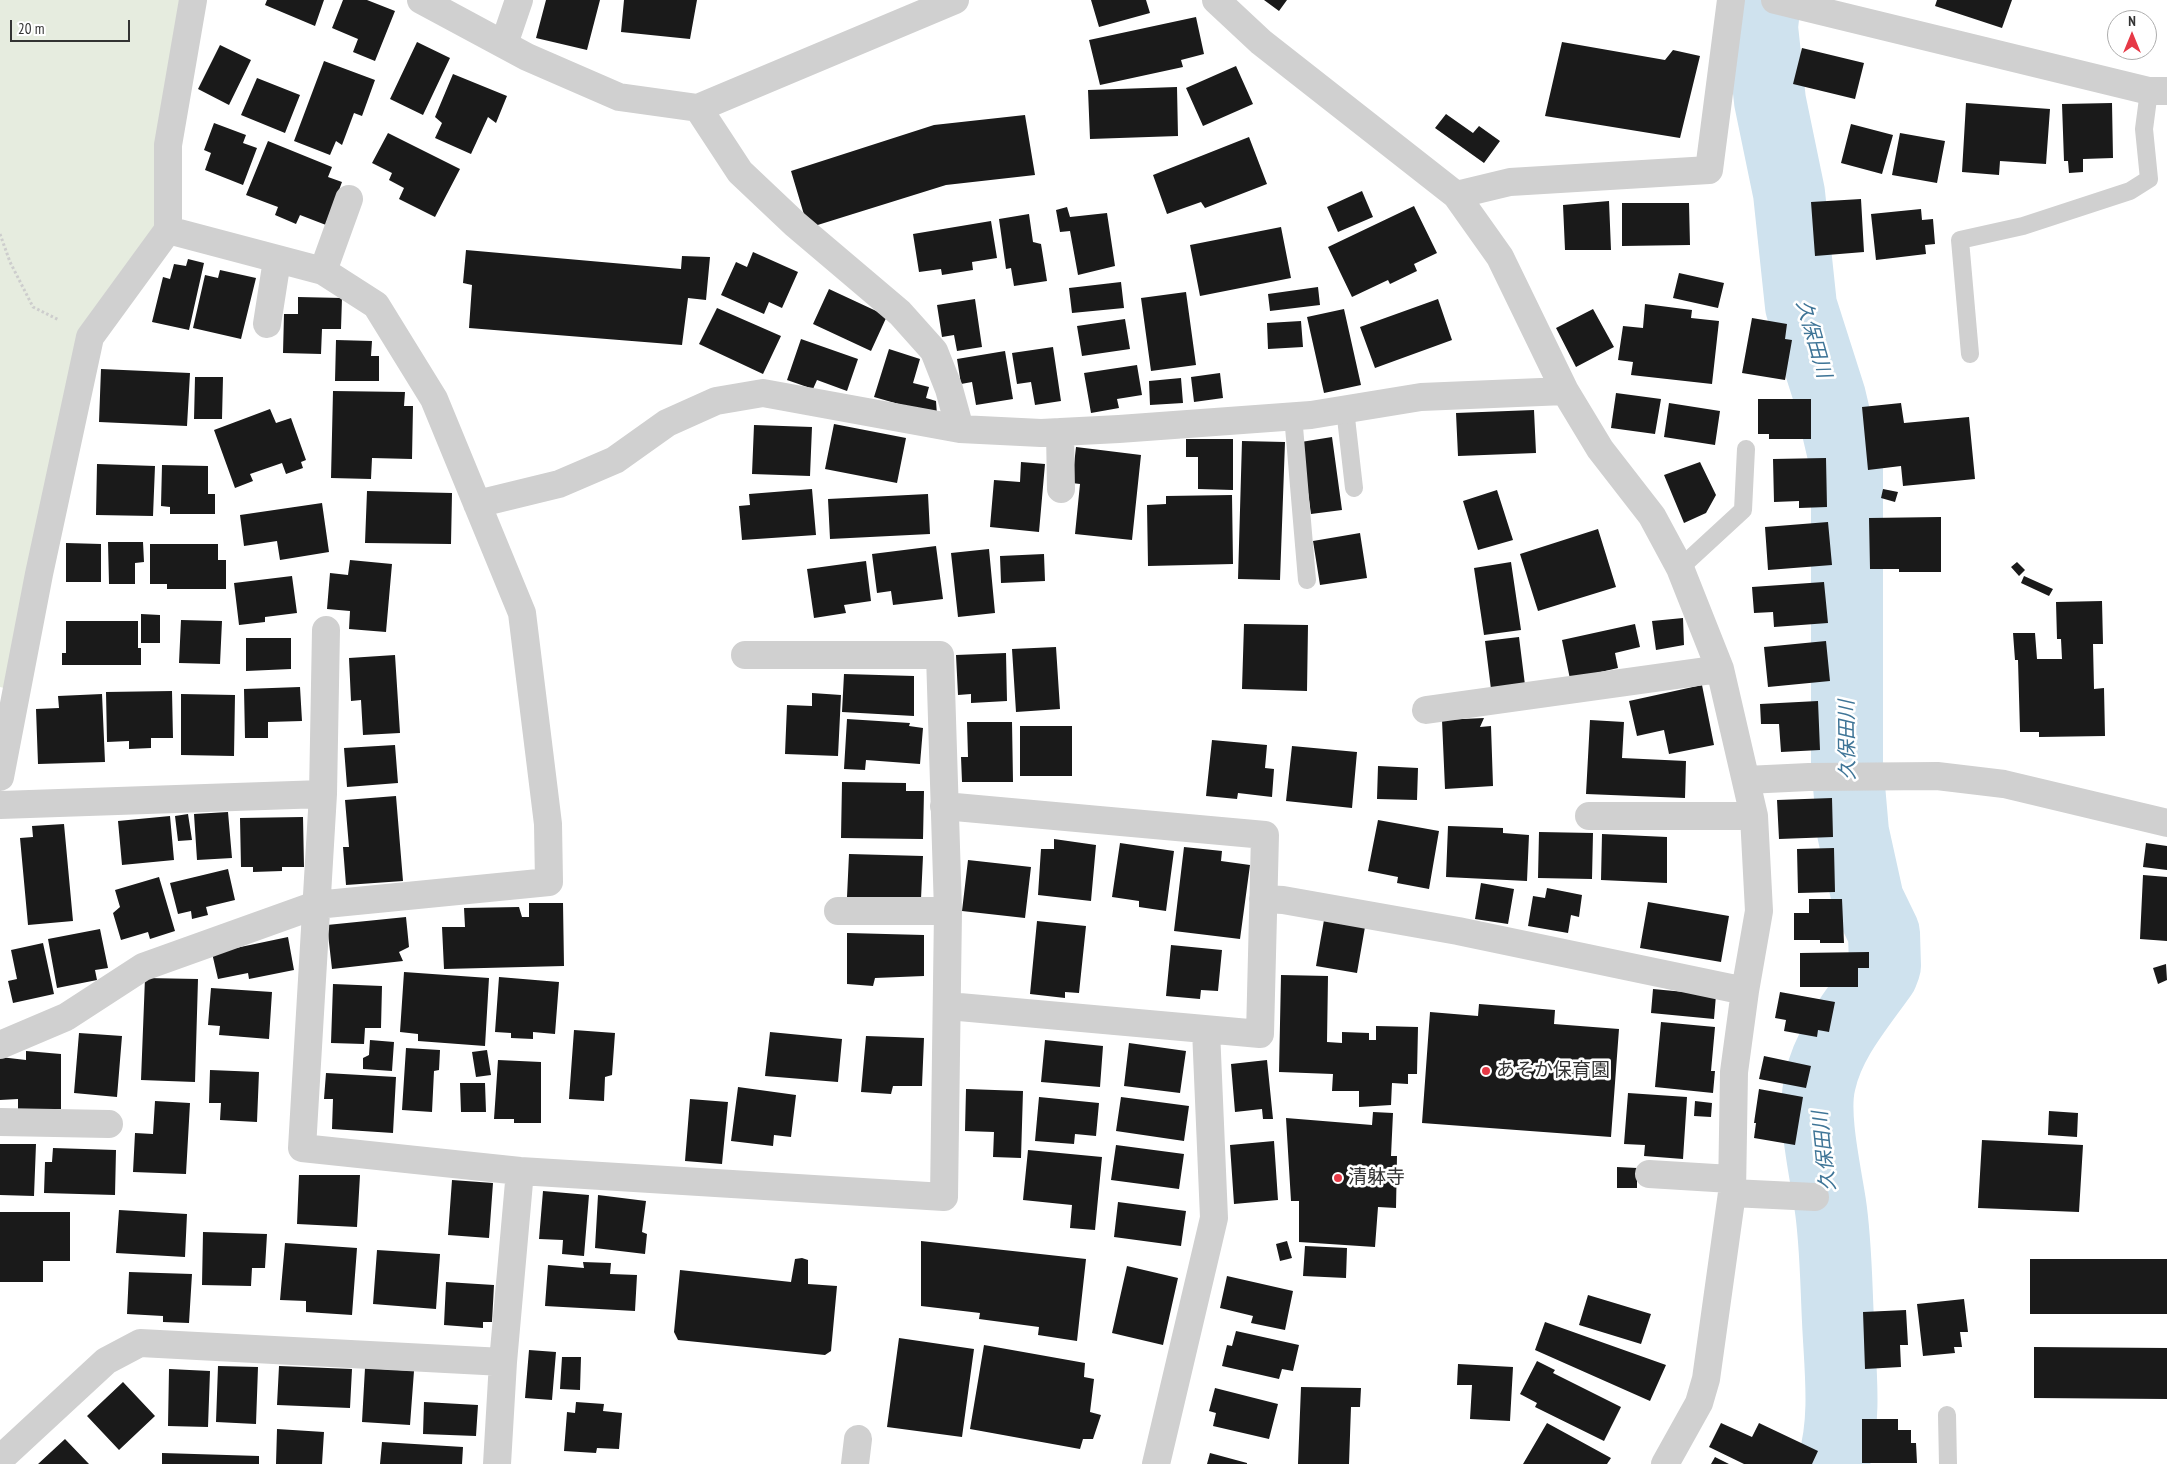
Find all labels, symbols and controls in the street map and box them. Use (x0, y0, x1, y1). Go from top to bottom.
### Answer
scale bar (12, 10, 132, 42)
north arrow (2107, 10, 2157, 60)
text: N (2128, 12, 2136, 30)
text: 20 m (18, 19, 44, 38)
water label: 久保田川 (1790, 297, 1836, 381)
water label: 久保田川 (1835, 700, 1861, 780)
place label: あそか保育園 (1496, 1060, 1610, 1082)
marker: あそか保育園 (1480, 1065, 1492, 1077)
water label: 久保田川 (1809, 1110, 1841, 1192)
place label: 清躰寺 (1348, 1167, 1405, 1189)
marker: 清躰寺 (1332, 1172, 1344, 1184)

